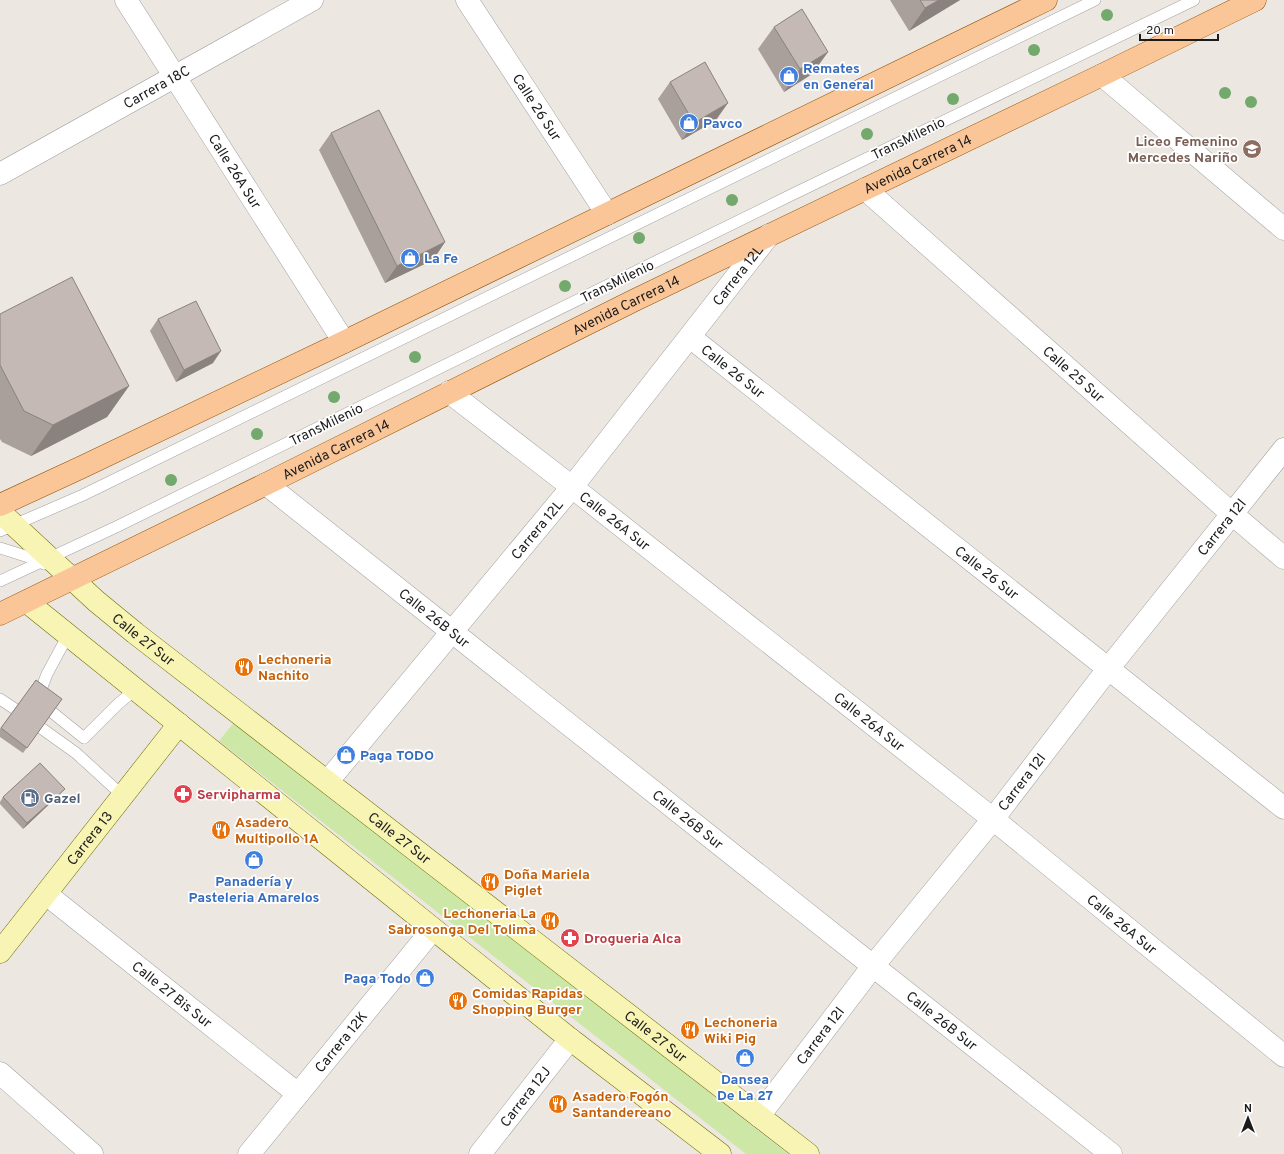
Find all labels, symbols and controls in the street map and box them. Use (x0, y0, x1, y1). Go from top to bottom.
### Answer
scale bar (1140, 16, 1218, 42)
text: 20 m (1146, 23, 1174, 39)
place label: Remates en General (803, 61, 874, 94)
street label: Carrera 18C (121, 63, 193, 113)
shop icon: Remates en General (778, 65, 800, 87)
street label: Calle 26 Sur (508, 71, 564, 145)
shop icon: Pavco (678, 112, 700, 134)
street label: TransMilenio (869, 114, 948, 164)
place label: Pavco (703, 116, 742, 133)
street label: Calle 26A Sur (204, 131, 264, 213)
street label: Avenida Carrera 14 (861, 132, 975, 198)
place label: Liceo Femenino Mercedes Nariño (1128, 134, 1238, 167)
school or university icon: Liceo Femenino Mercedes Nariño (1241, 138, 1263, 160)
street label: Carrera 12L (710, 242, 768, 310)
shop icon: La Fe (399, 247, 421, 269)
place label: La Fe (424, 251, 458, 268)
street label: TransMilenio (578, 257, 657, 307)
street label: Avenida Carrera 14 (570, 273, 683, 340)
street label: Calle 26 Sur (697, 342, 768, 403)
street label: Calle 25 Sur (1038, 343, 1108, 407)
street label: TransMilenio (287, 400, 366, 450)
street label: Avenida Carrera 14 (280, 417, 393, 484)
street label: Calle 26A Sur (575, 489, 653, 555)
street label: Carrera 12I (1195, 496, 1251, 560)
street label: Carrera 12L (508, 497, 568, 564)
street label: Calle 26 Sur (951, 543, 1022, 604)
street label: Calle 26B Sur (395, 586, 473, 653)
street label: Calle 27 Sur (108, 611, 178, 671)
place label: Lechoneria Nachito (258, 652, 331, 685)
restaurant icon: Lechoneria Nachito (233, 656, 255, 678)
street label: Calle 26A Sur (830, 690, 908, 756)
shop icon: Paga TODO (335, 744, 357, 766)
place label: Paga TODO (360, 748, 434, 765)
street label: Carrera 12I (995, 750, 1050, 815)
pharmacy icon: Servipharma (172, 783, 194, 805)
fuel station icon: Gazel (19, 787, 41, 809)
place label: Servipharma (197, 787, 281, 804)
street label: Calle 26B Sur (648, 787, 727, 854)
place label: Gazel (44, 791, 81, 808)
street label: Carrera 13 (64, 808, 117, 869)
street label: Calle 27 Sur (364, 809, 434, 869)
place label: Asadero Multipollo 1A (235, 815, 319, 848)
restaurant icon: Asadero Multipollo 1A (210, 819, 232, 841)
shop icon: Panadería y Pasteleria Amarelos (243, 849, 265, 871)
place label: Doña Mariela Piglet (504, 867, 590, 900)
restaurant icon: Doña Mariela Piglet (479, 871, 501, 893)
place label: Panadería y Pasteleria Amarelos (189, 874, 320, 907)
street label: Calle 26A Sur (1083, 892, 1160, 959)
place label: Lechoneria La Sabrosonga Del Tolima (388, 906, 536, 939)
restaurant icon: Lechoneria La Sabrosonga Del Tolima (539, 910, 561, 932)
pharmacy icon: Drogueria Alca (559, 927, 581, 949)
place label: Drogueria Alca (584, 931, 681, 948)
street label: Calle 27 Bis Sur (128, 958, 215, 1033)
shop icon: Paga Todo (414, 967, 436, 989)
place label: Paga Todo (344, 971, 411, 988)
place label: Comidas Rapidas Shopping Burger (472, 986, 583, 1019)
street label: Calle 26B Sur (902, 988, 980, 1055)
restaurant icon: Comidas Rapidas Shopping Burger (447, 990, 469, 1012)
street label: Carrera 12I (794, 1004, 849, 1069)
street label: Calle 27 Sur (620, 1008, 690, 1067)
street label: Carrera 12K (312, 1009, 372, 1077)
place label: Lechoneria Wiki Pig (704, 1015, 777, 1048)
restaurant icon: Lechoneria Wiki Pig (679, 1019, 701, 1041)
shop icon: Dansea De La 27 (734, 1047, 756, 1069)
street label: Carrera 12J (497, 1064, 555, 1131)
place label: Dansea De La 27 (717, 1072, 773, 1105)
place label: Asadero Fogón Santandereano (572, 1089, 672, 1122)
restaurant icon: Asadero Fogón Santandereano (547, 1093, 569, 1115)
north arrow (1228, 1098, 1268, 1138)
text: N (1244, 1102, 1252, 1116)

